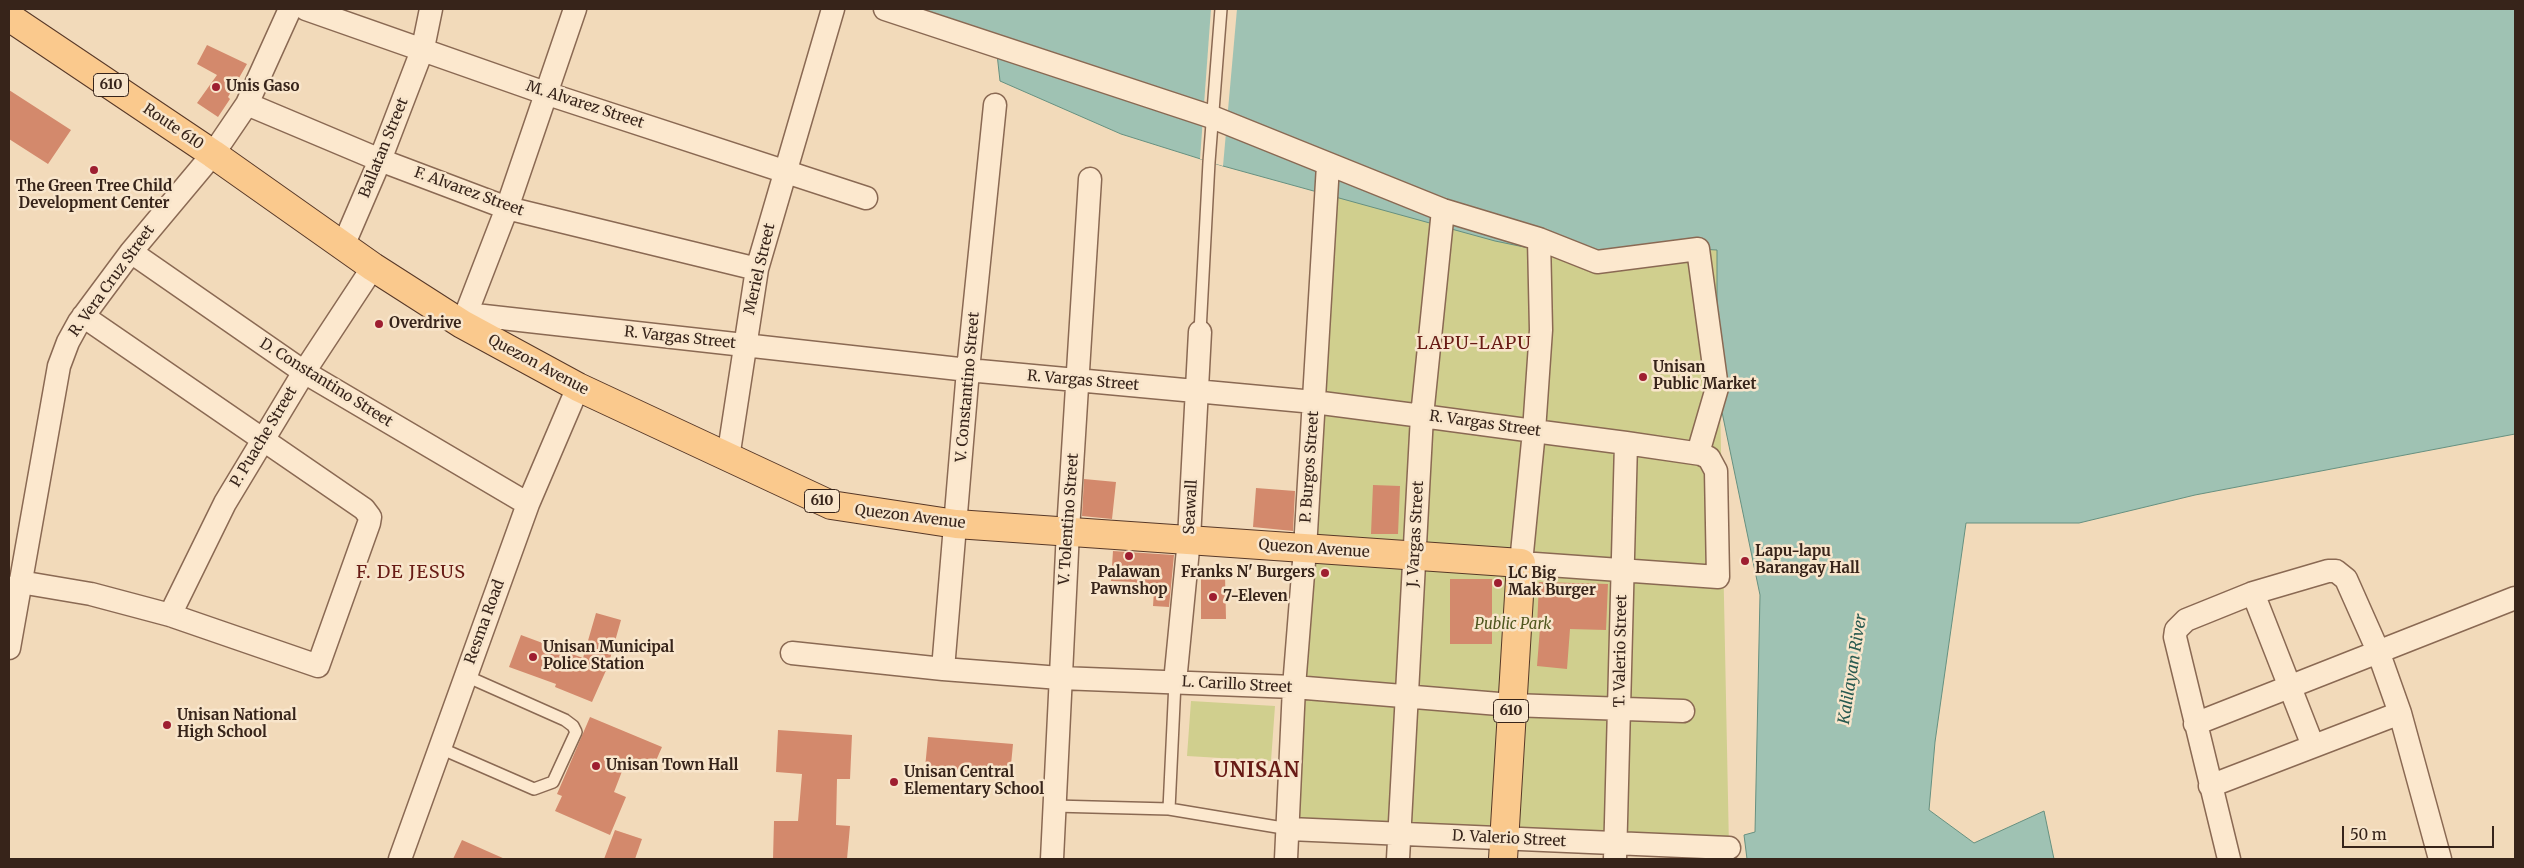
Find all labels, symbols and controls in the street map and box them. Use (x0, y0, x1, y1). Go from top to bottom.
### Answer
road number: 610 (94, 74, 128, 96)
street label: M. Alvarez Street (524, 77, 646, 133)
place label: Unis Gaso (226, 78, 299, 96)
marker: Unis Gaso (210, 81, 222, 93)
street label: Ballatan Street (356, 95, 412, 201)
street label: Route 610 (139, 100, 207, 154)
marker: The Green Tree Child Development Center (88, 164, 100, 176)
street label: F. Alvarez Street (412, 164, 526, 220)
place label: The Green Tree Child Development Center (16, 178, 172, 213)
street label: R. Vera Cruz Street (66, 222, 158, 340)
street label: Meriel Street (741, 222, 779, 316)
street label: V. Constantino Street (952, 311, 984, 463)
place label: Overdrive (389, 315, 461, 333)
marker: Overdrive (373, 318, 385, 330)
street label: R. Vargas Street (623, 323, 737, 353)
street label: Quezon Avenue (485, 331, 591, 399)
district label: LAPU-LAPU (1415, 333, 1533, 355)
street label: D. Constantino Street (256, 335, 396, 431)
place label: Unisan Public Market (1653, 359, 1756, 394)
street label: R. Vargas Street (1026, 367, 1140, 395)
marker: Unisan Public Market (1637, 371, 1649, 383)
street label: P. Puache Street (227, 384, 301, 490)
street label: R. Vargas Street (1428, 407, 1542, 441)
street label: P. Burgos Street (1297, 410, 1323, 524)
street label: V. Tolentino Street (1055, 452, 1083, 586)
street label: Seawall (1181, 479, 1201, 535)
street label: J. Vargas Street (1404, 480, 1428, 588)
road number: 610 (804, 490, 840, 512)
street label: Quezon Avenue (854, 501, 966, 533)
street label: Quezon Avenue (1258, 536, 1370, 562)
place label: Lapu-lapu Barangay Hall (1755, 543, 1860, 578)
marker: Palawan Pawnshop (1123, 550, 1135, 562)
marker: Lapu-lapu Barangay Hall (1739, 555, 1751, 567)
district label: F. DE JESUS (355, 562, 467, 584)
place label: Palawan Pawnshop (1090, 564, 1168, 599)
place label: Franks N' Burgers (1181, 564, 1315, 582)
place label: LC Big Mak Burger (1508, 565, 1596, 600)
marker: Franks N' Burgers (1319, 567, 1331, 579)
street label: Resma Road (461, 577, 509, 667)
marker: LC Big Mak Burger (1492, 577, 1504, 589)
place label: 7-Eleven (1223, 588, 1288, 606)
marker: 7-Eleven (1207, 591, 1219, 603)
street label: T. Valerio Street (1611, 594, 1631, 708)
water label: Kalilayan River (1835, 613, 1871, 725)
park label: Public Park (1475, 616, 1551, 634)
place label: Unisan Municipal Police Station (543, 639, 674, 674)
marker: Unisan Municipal Police Station (527, 651, 539, 663)
street label: L. Carillo Street (1181, 673, 1293, 697)
road number: 610 (1494, 699, 1528, 722)
place label: Unisan National High School (177, 707, 297, 742)
marker: Unisan National High School (161, 719, 173, 731)
place label: Unisan Town Hall (606, 757, 738, 775)
district label: UNISAN (1213, 759, 1301, 783)
marker: Unisan Town Hall (590, 760, 602, 772)
place label: Unisan Central Elementary School (904, 764, 1044, 799)
marker: Unisan Central Elementary School (888, 776, 900, 788)
scale bar (2344, 816, 2496, 848)
text: 50 m (2350, 825, 2387, 844)
street label: D. Valerio Street (1451, 827, 1567, 851)

